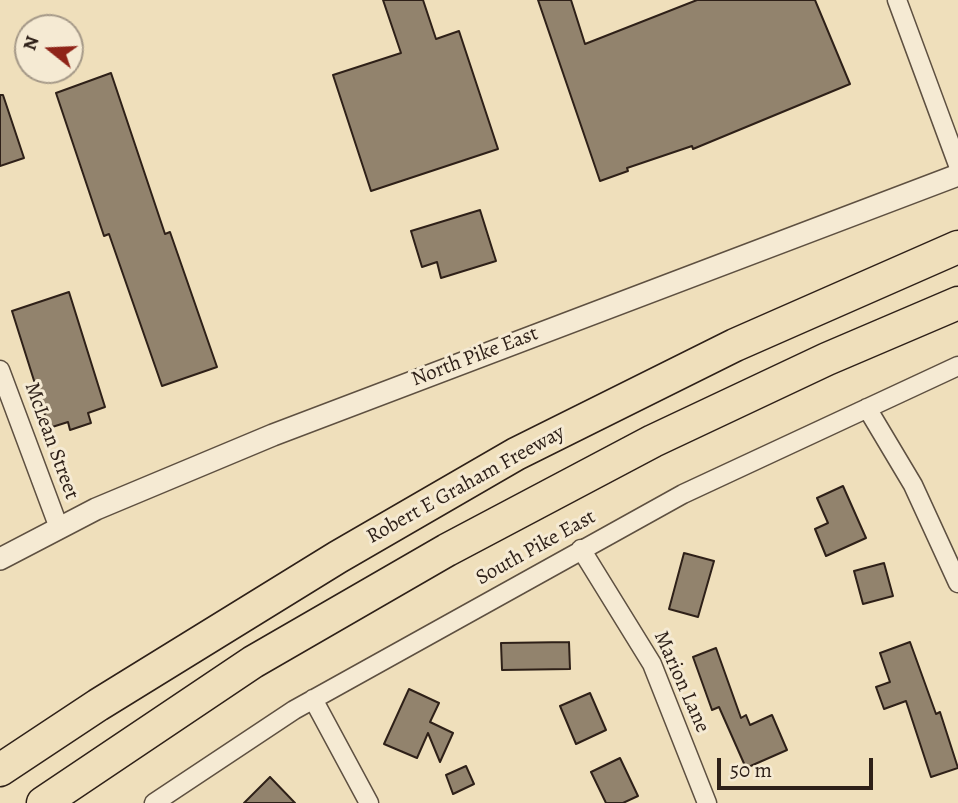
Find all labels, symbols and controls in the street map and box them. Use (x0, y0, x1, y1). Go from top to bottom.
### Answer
north arrow (14, 14, 84, 84)
text: N (16, 33, 45, 54)
street label: North Pike East (408, 321, 542, 393)
street label: McLean Street (18, 379, 84, 503)
street label: Robert E Graham Freeway (363, 420, 569, 550)
street label: South Pike East (472, 505, 600, 591)
street label: Marion Lane (647, 627, 715, 737)
scale bar (720, 744, 876, 788)
text: 50 m (730, 756, 772, 784)

